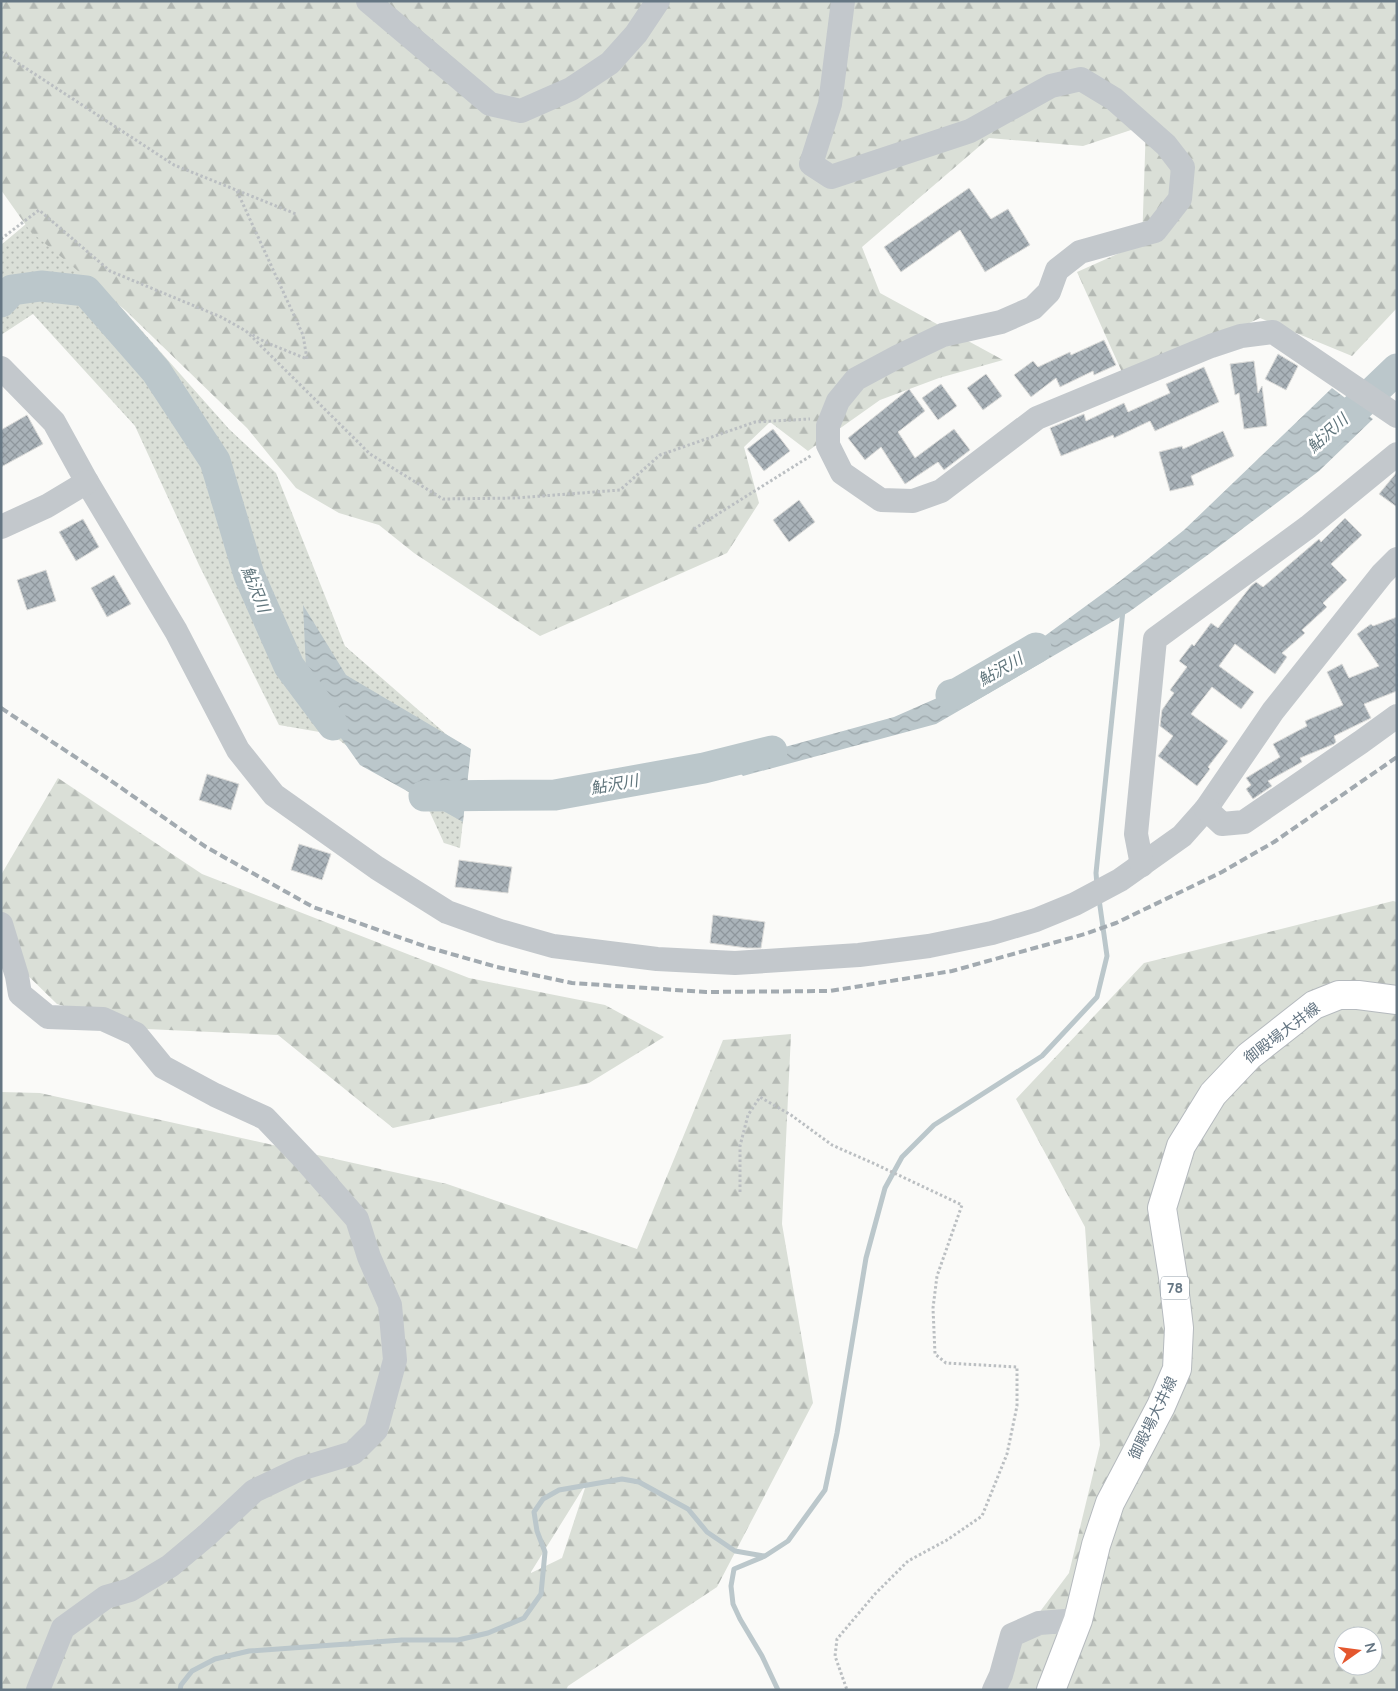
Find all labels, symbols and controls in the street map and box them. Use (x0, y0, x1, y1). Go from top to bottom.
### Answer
water label: 鮎沢川 (1302, 407, 1354, 457)
water label: 鮎沢川 (237, 563, 276, 617)
water label: 鮎沢川 (974, 646, 1028, 691)
water label: 鮎沢川 (588, 769, 642, 799)
street label: 御殿場大井線 (1239, 997, 1324, 1068)
road number: 78 (1161, 1276, 1189, 1300)
street label: 御殿場大井線 (1123, 1373, 1182, 1463)
north arrow (1333, 1626, 1383, 1676)
text: N (1361, 1641, 1382, 1655)

